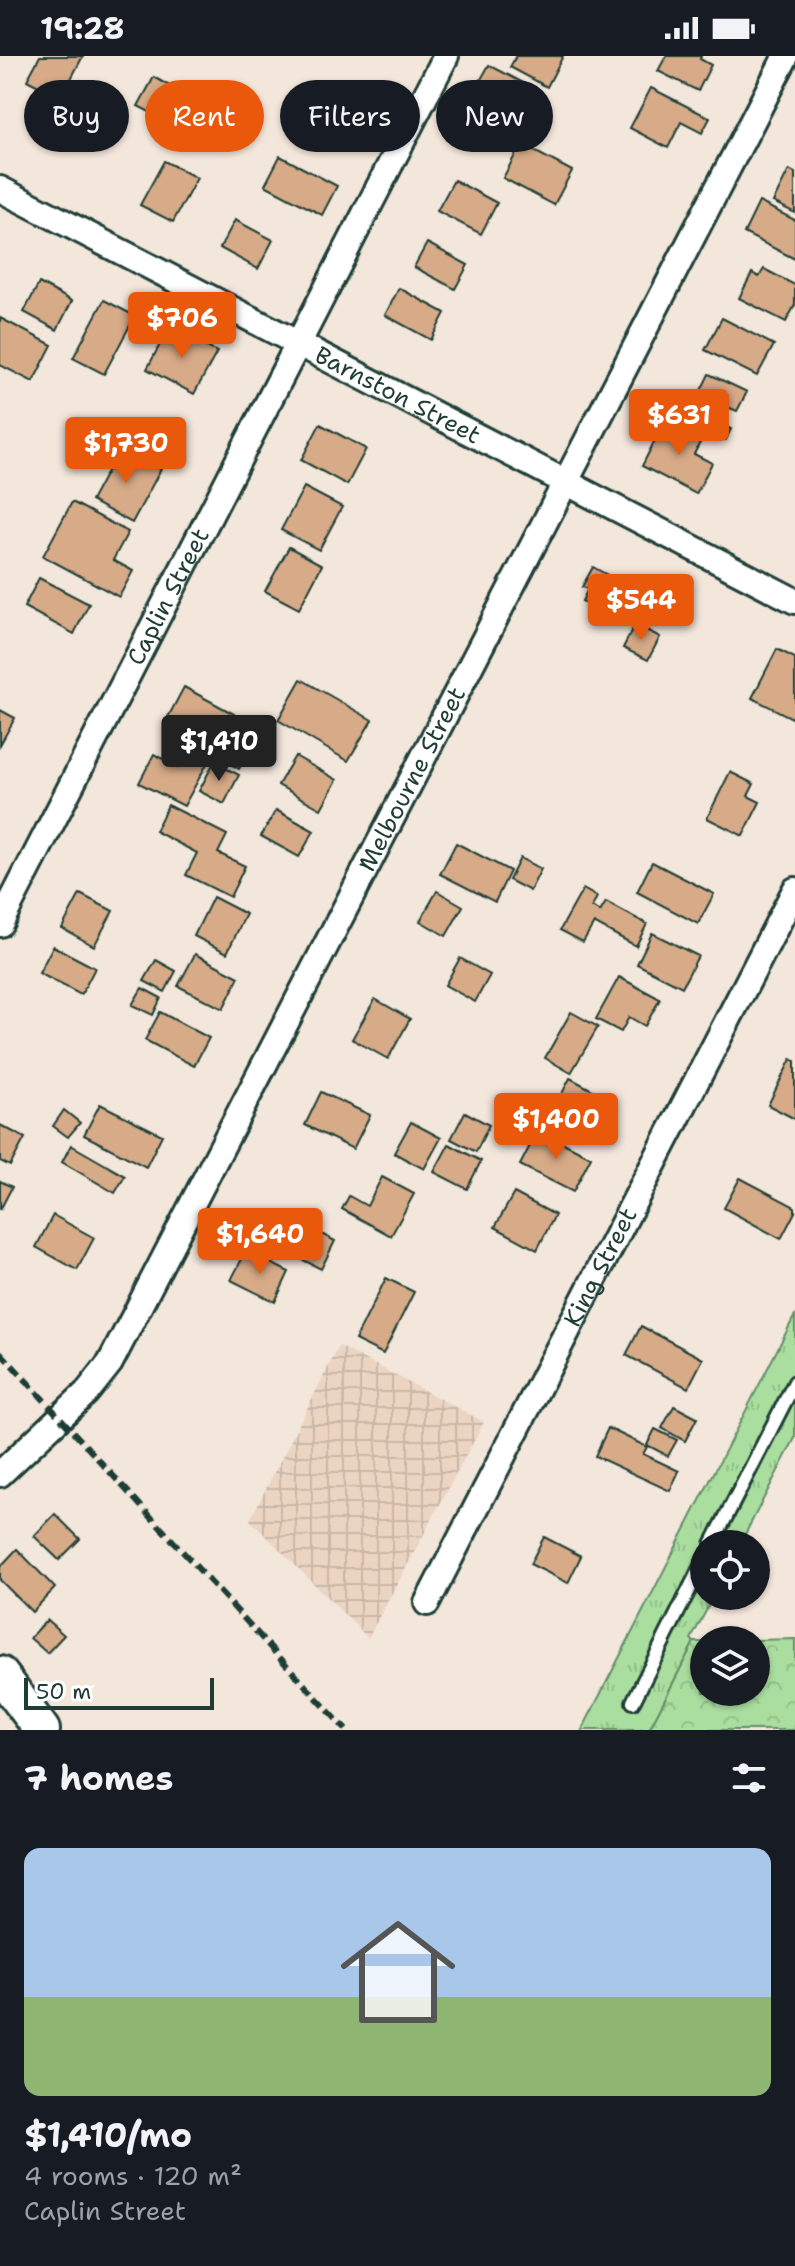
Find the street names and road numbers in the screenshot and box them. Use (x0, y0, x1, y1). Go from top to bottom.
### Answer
street label: Barnston Street (309, 339, 486, 451)
street label: Caplin Street (120, 523, 217, 671)
street label: Melbourne Street (351, 681, 473, 877)
street label: King Street (556, 1202, 644, 1332)

